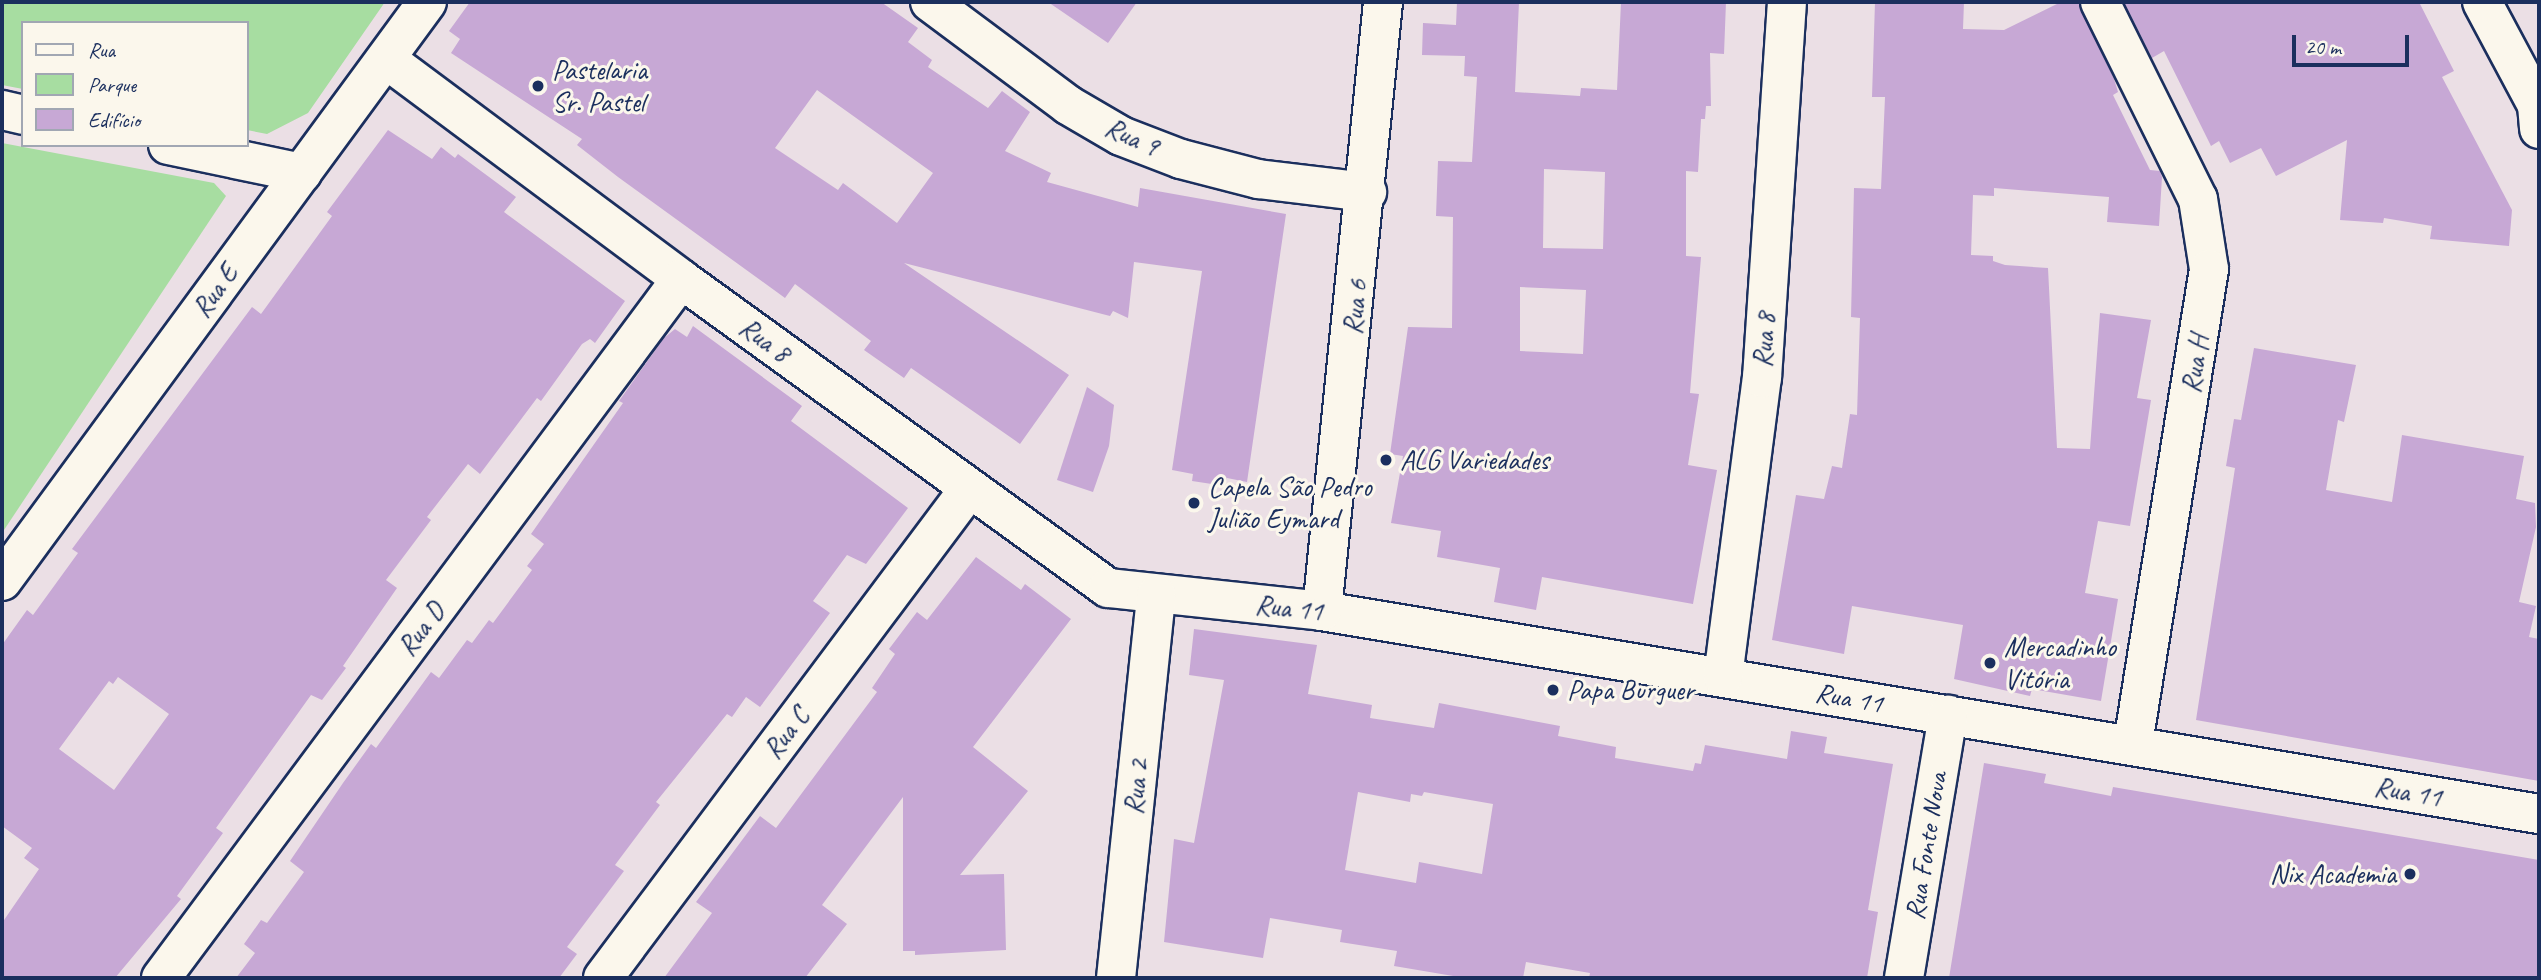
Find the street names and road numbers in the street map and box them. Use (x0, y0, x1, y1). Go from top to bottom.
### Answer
street label: Rua 9 (1100, 110, 1164, 164)
street label: Rua E (185, 258, 245, 324)
street label: Rua 6 (1335, 278, 1375, 336)
street label: Rua 8 (733, 310, 797, 370)
street label: Rua 8 (1745, 311, 1783, 369)
street label: Rua H (2174, 333, 2216, 395)
street label: Rua 11 (1254, 588, 1324, 628)
street label: Rua D (390, 595, 452, 663)
street label: Rua 11 (1813, 676, 1885, 720)
street label: Rua C (756, 701, 816, 765)
street label: Rua 2 (1116, 758, 1156, 816)
street label: Rua Fonte Nova (1898, 769, 1954, 923)
street label: Rua 11 (2372, 770, 2444, 814)

